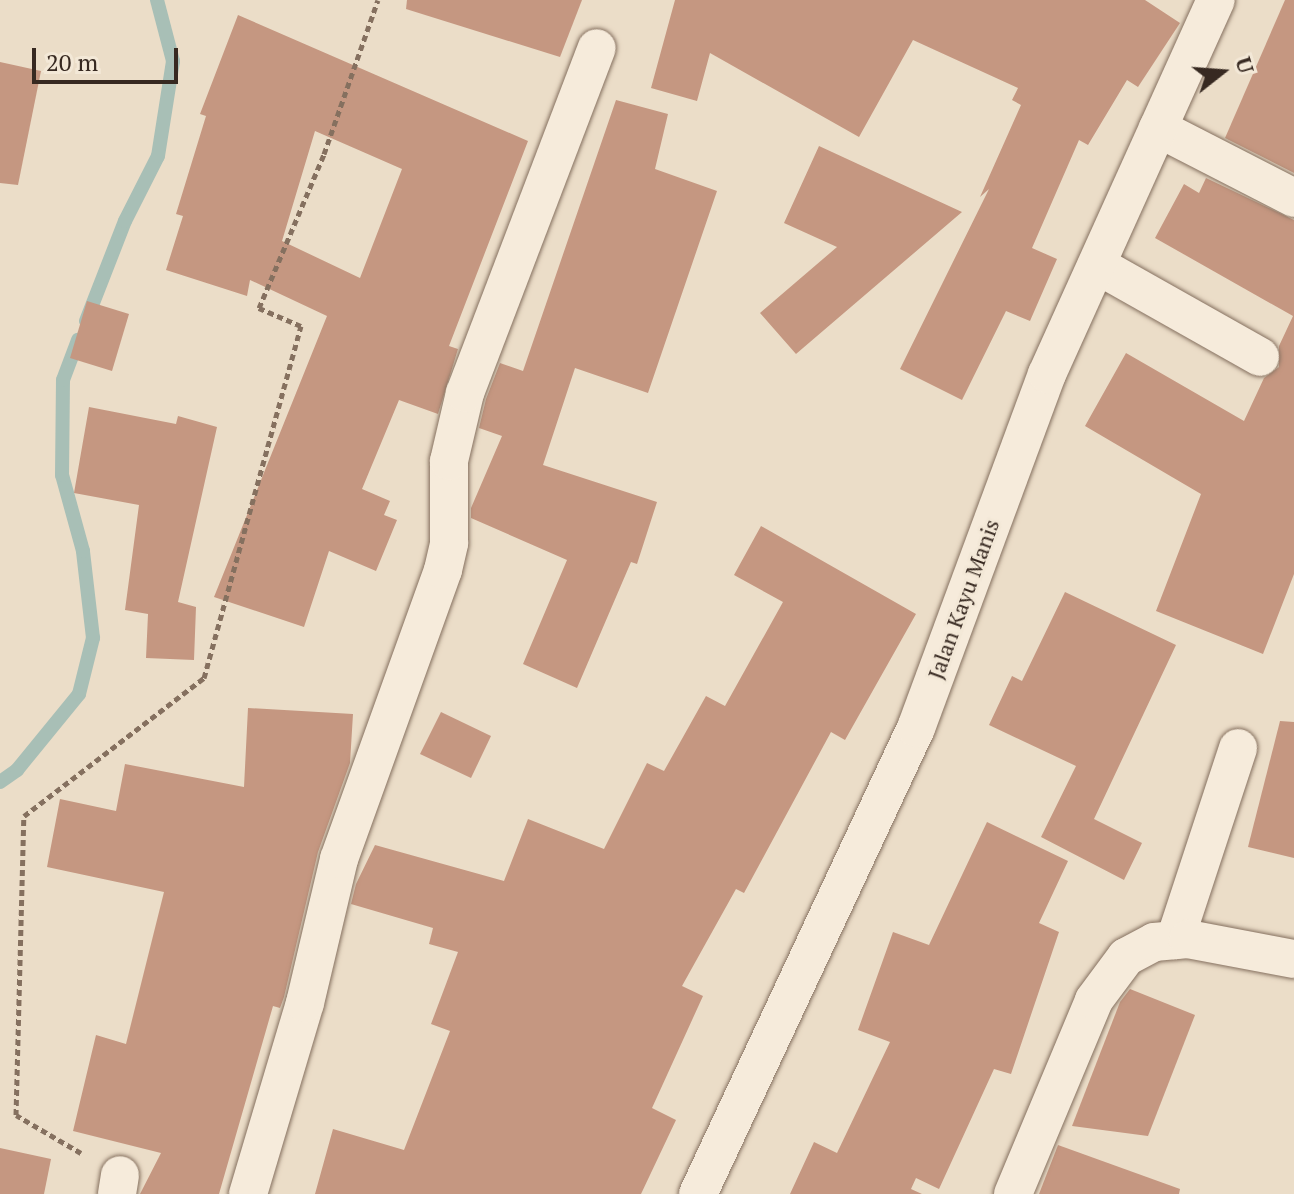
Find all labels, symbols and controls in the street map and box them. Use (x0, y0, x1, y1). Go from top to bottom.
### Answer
scale bar (36, 32, 182, 82)
north arrow (1182, 32, 1262, 112)
text: 20 m (46, 46, 98, 78)
text: U (1229, 53, 1262, 77)
street label: Jalan Kayu Manis (922, 515, 1004, 683)

